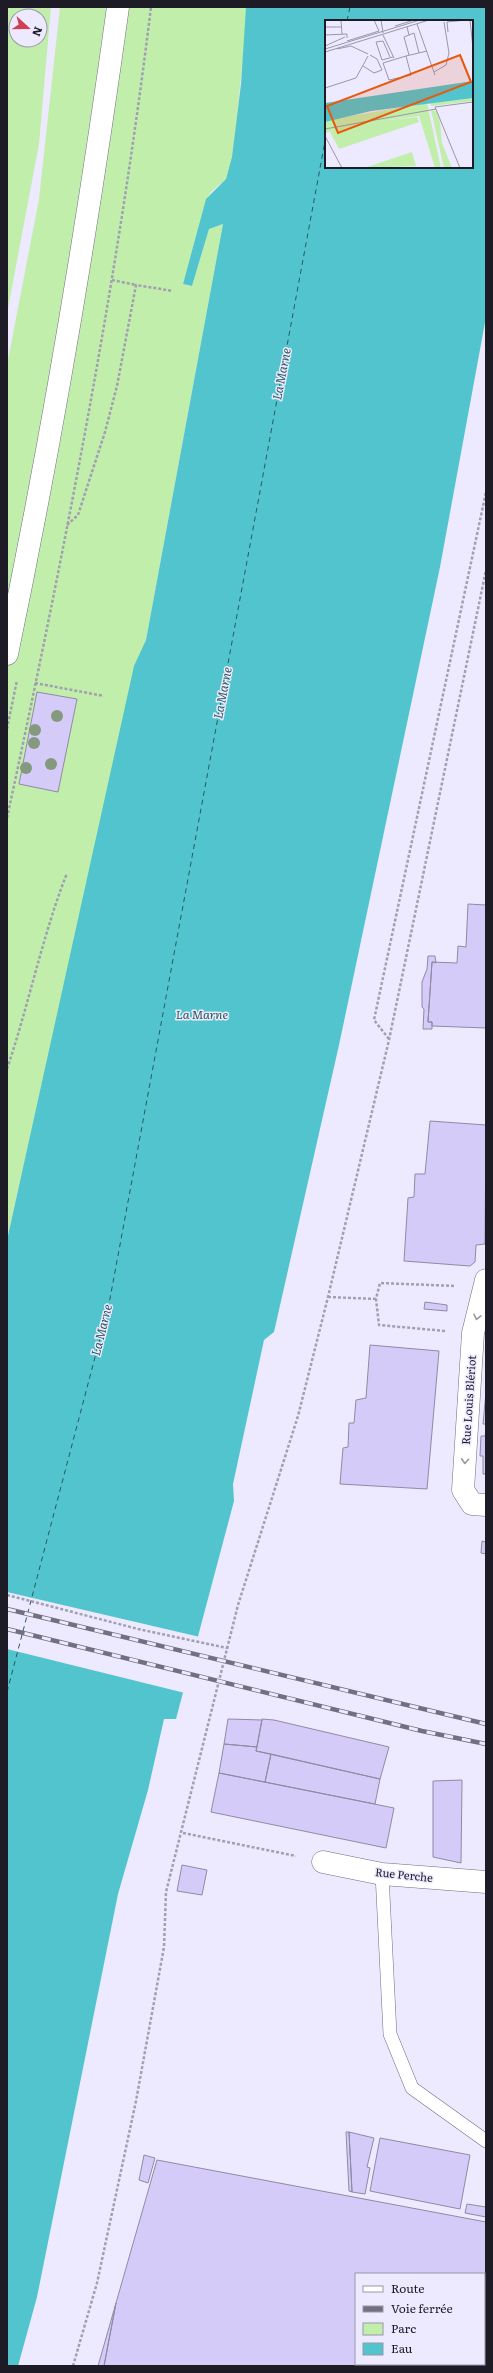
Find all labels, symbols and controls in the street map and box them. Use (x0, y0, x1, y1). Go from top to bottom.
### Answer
north arrow (8, 8, 48, 48)
inset map (325, 20, 473, 168)
text: N (29, 25, 47, 39)
water label: La Marne (267, 346, 295, 401)
water label: La Marne (208, 665, 236, 720)
water label: La Marne (176, 1005, 229, 1023)
water label: La Marne (86, 1302, 116, 1357)
one-way arrow (473, 1314, 481, 1321)
street label: Rue Louis Blériot (457, 1354, 479, 1445)
one-way arrow (460, 1458, 469, 1464)
street label: Rue Perche (374, 1863, 434, 1885)
legend (355, 2273, 485, 2365)
text: Route (391, 2279, 425, 2297)
text: Voie ferrée (391, 2299, 453, 2317)
text: Parc (391, 2319, 416, 2337)
text: Eau (391, 2339, 413, 2357)

